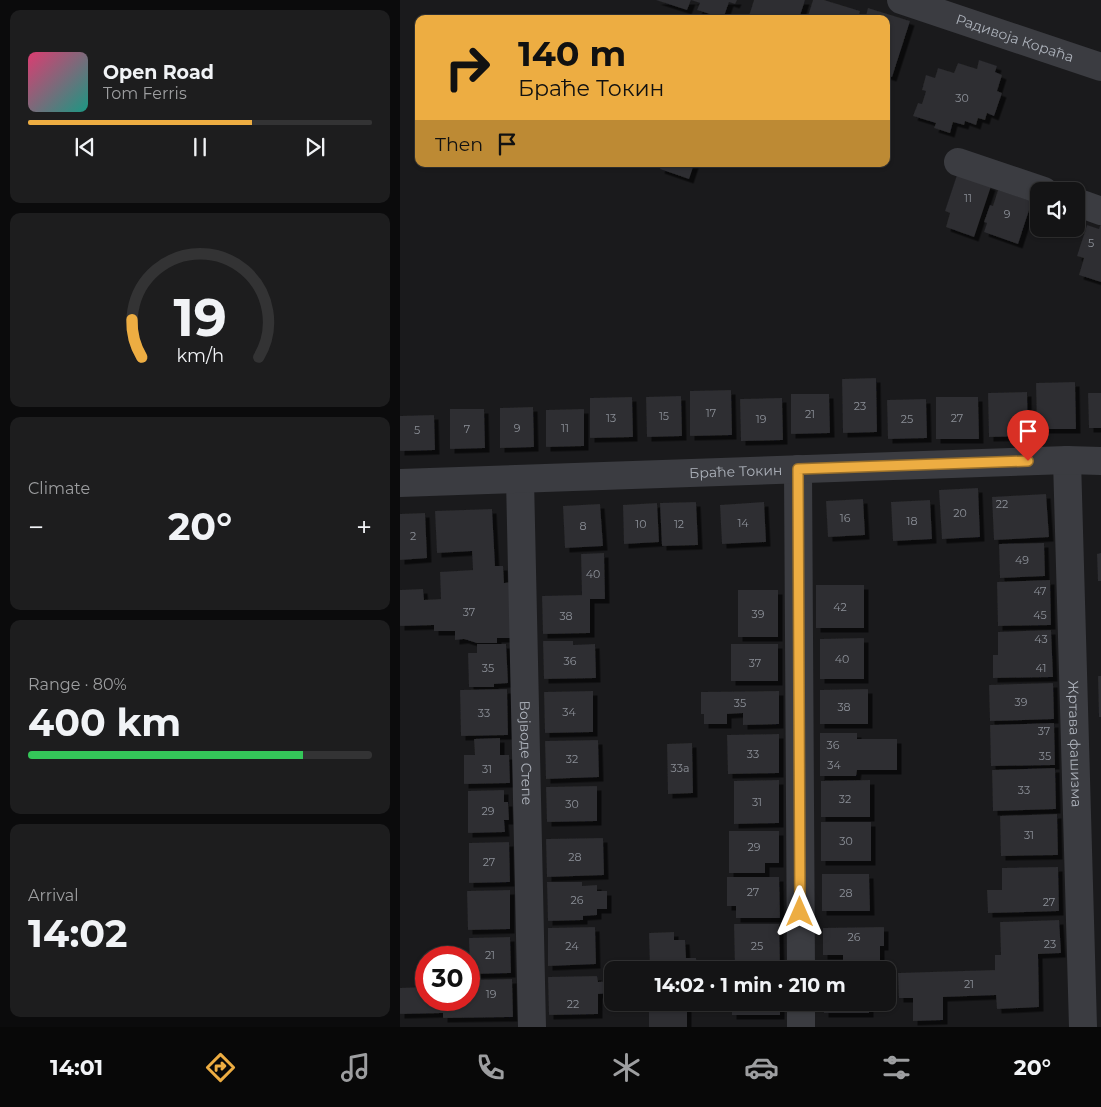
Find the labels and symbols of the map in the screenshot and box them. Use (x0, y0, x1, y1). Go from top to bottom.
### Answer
street label: Радивоја Кораћа (953, 10, 1076, 66)
house number: 30 (955, 91, 969, 105)
house number: 11 (964, 191, 972, 205)
house number: 9 (1004, 207, 1011, 221)
house number: 5 (1088, 236, 1094, 250)
house number: 23 (854, 399, 866, 413)
house number: 17 (706, 406, 716, 420)
house number: 21 (805, 407, 815, 421)
house number: 15 (659, 409, 669, 423)
pin (1007, 410, 1049, 461)
house number: 13 (606, 411, 616, 425)
house number: 27 (951, 411, 963, 425)
house number: 19 (756, 412, 767, 426)
house number: 25 (901, 412, 913, 426)
house number: 9 (514, 421, 521, 435)
house number: 11 (561, 421, 569, 435)
house number: 7 (464, 422, 470, 436)
house number: 5 (414, 423, 420, 437)
street label: Браће Токин (689, 461, 783, 482)
house number: 22 (996, 497, 1008, 511)
house number: 20 (953, 506, 967, 520)
house number: 16 (840, 511, 851, 525)
house number: 18 (907, 514, 918, 528)
house number: 14 (737, 516, 749, 530)
house number: 10 (635, 517, 647, 531)
house number: 12 (674, 517, 684, 531)
house number: 8 (579, 519, 587, 533)
house number: 2 (410, 529, 416, 543)
house number: 49 (1015, 553, 1029, 567)
house number: 40 (586, 567, 600, 581)
house number: 47 (1033, 584, 1047, 598)
house number: 42 (833, 600, 847, 614)
house number: 37 (463, 605, 475, 619)
house number: 39 (752, 607, 765, 621)
house number: 45 (1033, 608, 1047, 622)
house number: 38 (559, 609, 573, 623)
house number: 43 (1034, 632, 1048, 646)
house number: 40 (835, 652, 849, 666)
house number: 36 (564, 654, 577, 668)
house number: 37 (749, 656, 761, 670)
house number: 35 (482, 661, 494, 675)
house number: 41 (1036, 661, 1046, 675)
street label: Жртава фашизма (1064, 680, 1086, 808)
house number: 39 (1015, 695, 1028, 709)
house number: 35 (734, 696, 746, 710)
street label: Војводе Степе (516, 700, 536, 806)
house number: 38 (837, 700, 851, 714)
house number: 34 (562, 705, 576, 719)
house number: 33 (478, 706, 490, 720)
house number: 37 (1038, 724, 1050, 738)
house number: 36 (827, 738, 840, 752)
house number: 33 (747, 747, 759, 761)
house number: 35 (1039, 749, 1051, 763)
house number: 32 (566, 752, 578, 766)
house number: 34 (827, 758, 841, 772)
house number: 33a (671, 761, 689, 775)
house number: 31 (482, 762, 492, 776)
house number: 33 (1018, 783, 1030, 797)
house number: 32 (839, 792, 851, 806)
house number: 31 (752, 795, 762, 809)
house number: 30 (565, 797, 579, 811)
house number: 29 (482, 804, 495, 818)
house number: 31 (1024, 828, 1034, 842)
house number: 30 (839, 834, 853, 848)
house number: 29 (748, 840, 761, 854)
house number: 28 (568, 850, 582, 864)
house number: 27 (483, 855, 495, 869)
house number: 27 (747, 885, 759, 899)
position arrow (773, 885, 825, 937)
house number: 28 (839, 886, 853, 900)
house number: 26 (571, 893, 584, 907)
house number: 27 (1043, 895, 1055, 909)
house number: 26 (848, 930, 861, 944)
house number: 23 (1044, 937, 1056, 951)
house number: 24 (565, 939, 579, 953)
house number: 25 (751, 939, 763, 953)
speed limit sign: 30 (415, 946, 480, 1011)
house number: 21 (485, 948, 495, 962)
house number: 21 (964, 977, 974, 991)
house number: 19 (486, 987, 497, 1001)
house number: 22 (567, 997, 579, 1011)

